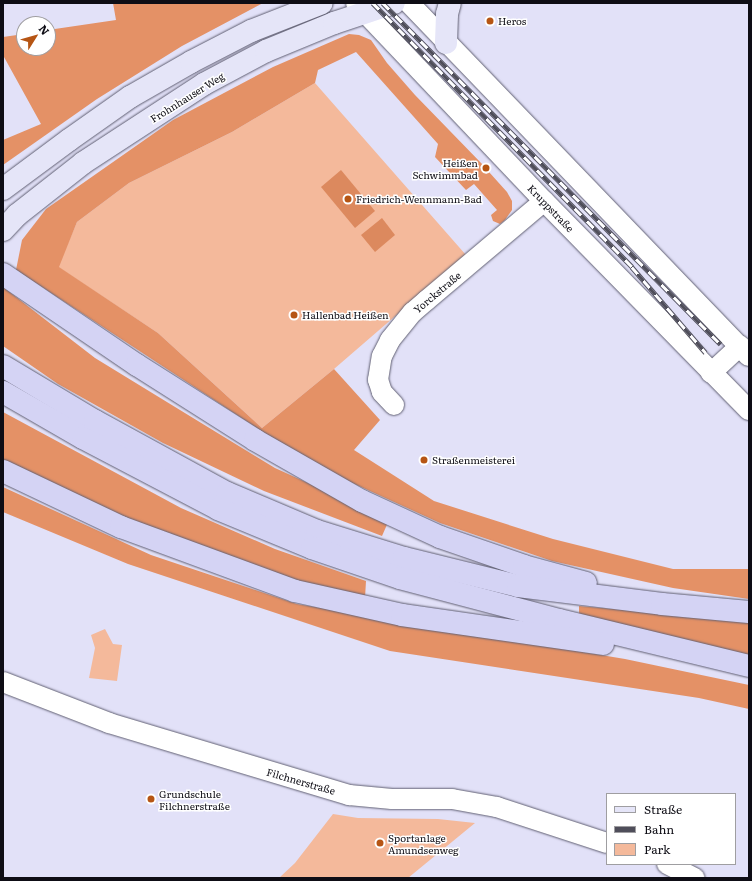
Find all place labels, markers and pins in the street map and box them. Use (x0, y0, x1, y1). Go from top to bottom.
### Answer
place label: Heros (498, 15, 526, 27)
marker: Heros (485, 16, 495, 26)
place label: Heißen Schwimmbad (412, 156, 478, 180)
marker: Heißen Schwimmbad (481, 163, 491, 173)
place label: Friedrich-Wennmann-Bad (356, 193, 482, 205)
marker: Friedrich-Wennmann-Bad (343, 194, 353, 204)
place label: Hallenbad Heißen (302, 309, 389, 321)
marker: Hallenbad Heißen (289, 310, 299, 320)
place label: Straßenmeisterei (432, 454, 515, 466)
marker: Straßenmeisterei (419, 455, 429, 465)
place label: Grundschule Filchnerstraße (159, 787, 230, 810)
marker: Grundschule Filchnerstraße (146, 794, 156, 804)
place label: Sportanlage Amundsenweg (388, 831, 459, 854)
marker: Sportanlage Amundsenweg (375, 838, 385, 848)

